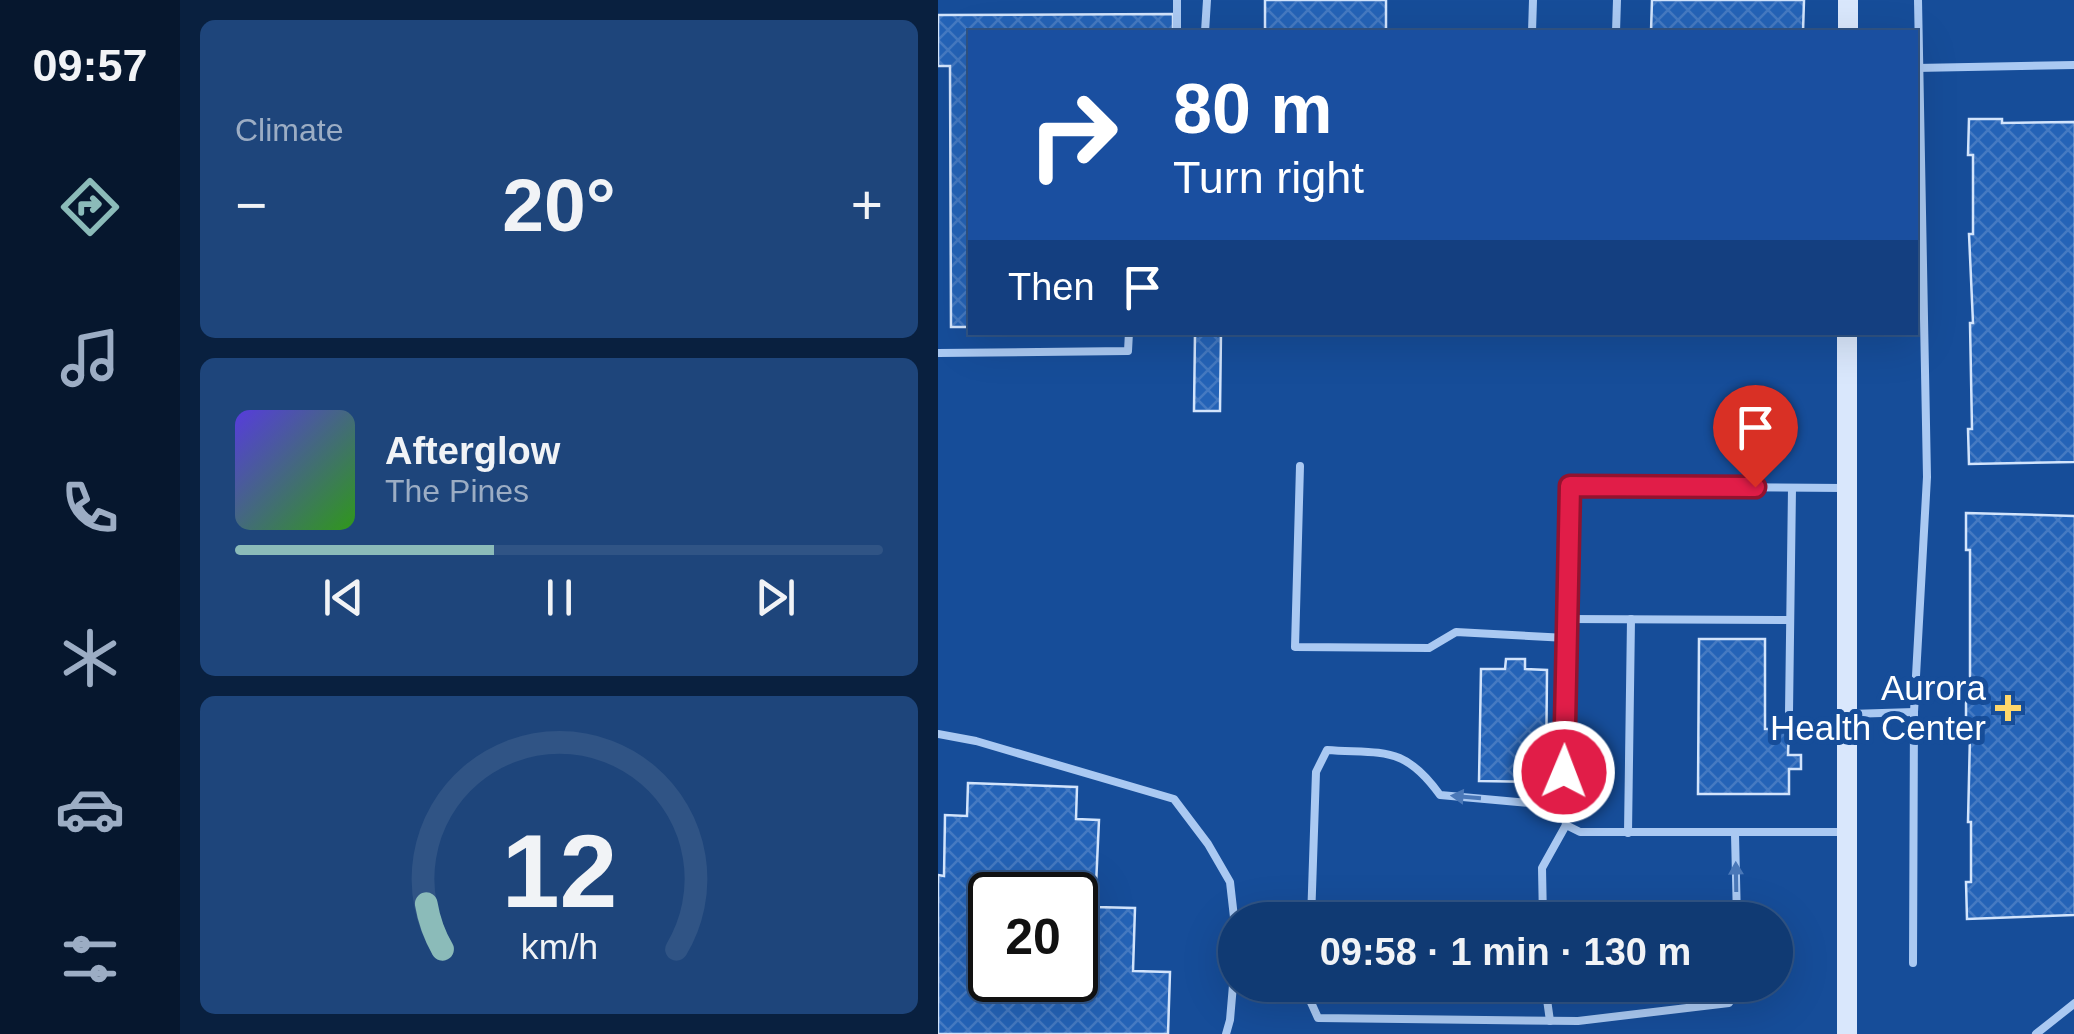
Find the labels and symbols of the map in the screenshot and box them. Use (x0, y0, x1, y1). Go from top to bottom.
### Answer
pin (1713, 385, 1798, 488)
place label: Aurora Health Center (1770, 668, 1987, 747)
marker: Aurora Health Center (1995, 695, 2021, 721)
position arrow (1512, 720, 1616, 824)
one-way arrow (1450, 789, 1482, 805)
one-way arrow (1728, 861, 1744, 893)
speed limit sign: 20 (968, 872, 1098, 1002)

